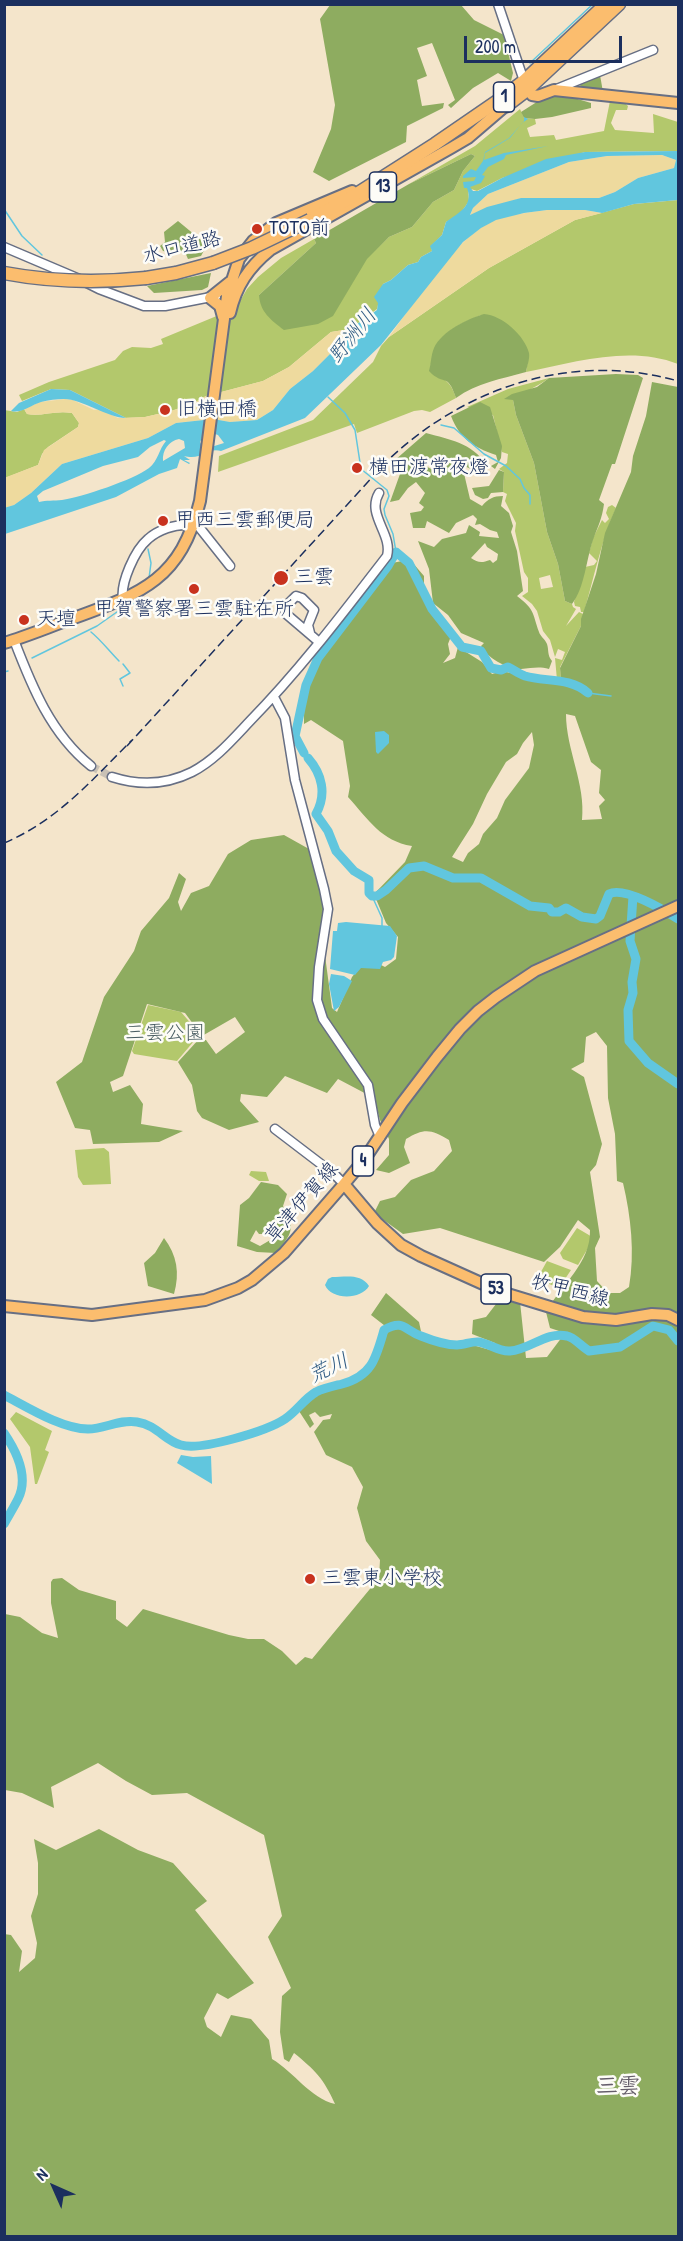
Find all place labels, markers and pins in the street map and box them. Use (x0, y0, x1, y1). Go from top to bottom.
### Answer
place label: TOTO前 (269, 217, 330, 241)
marker: TOTO前 (250, 222, 264, 236)
place label: 旧横田橋 (177, 398, 257, 422)
marker: 旧横田橋 (158, 403, 172, 417)
place label: 横田渡常夜燈 (369, 456, 489, 480)
marker: 横田渡常夜燈 (350, 461, 364, 475)
place label: 甲西三雲郵便局 (175, 509, 315, 533)
marker: 甲西三雲郵便局 (156, 514, 170, 528)
place label: 三雲 (294, 566, 334, 590)
marker: 三雲 (272, 569, 290, 587)
marker: 甲賀警察署三雲駐在所 (187, 582, 201, 596)
place label: 甲賀警察署三雲駐在所 (94, 598, 294, 622)
place label: 天壇 (36, 608, 76, 632)
marker: 天壇 (17, 613, 31, 627)
place label: 三雲東小学校 (322, 1567, 442, 1591)
marker: 三雲東小学校 (303, 1572, 317, 1586)

